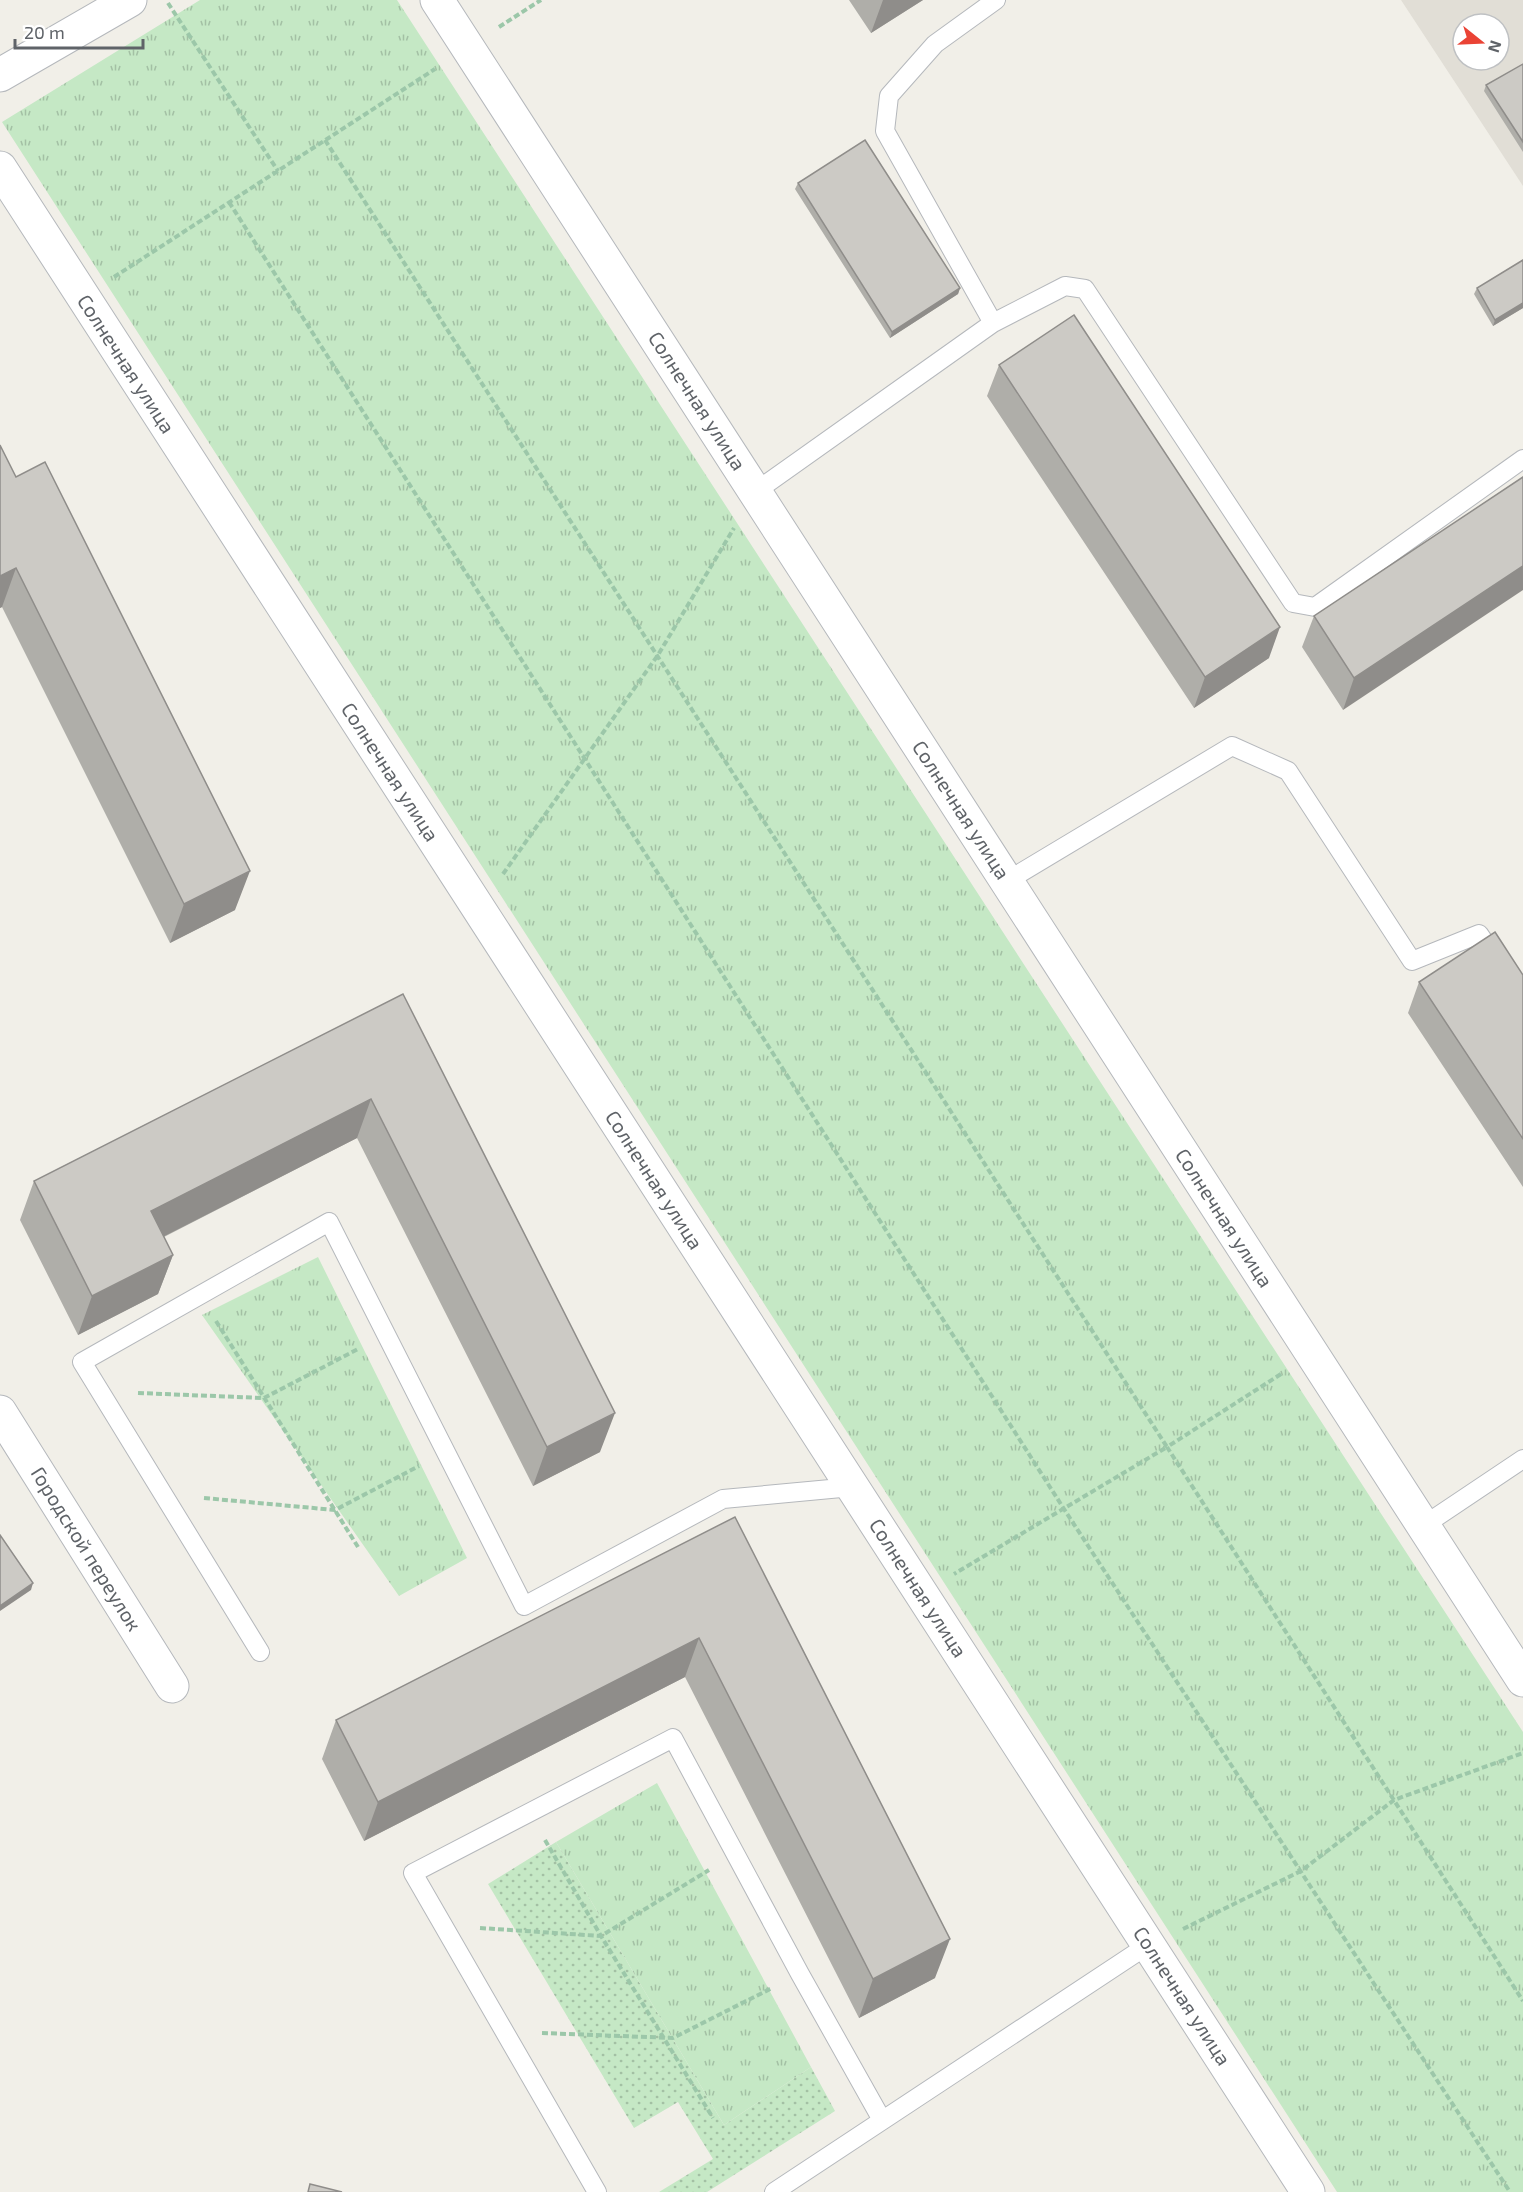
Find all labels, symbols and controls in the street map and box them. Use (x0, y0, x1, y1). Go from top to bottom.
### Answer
scale bar (15, 12, 142, 50)
north arrow (1451, 12, 1511, 72)
text: 20 m (24, 21, 65, 43)
text: N (1485, 38, 1507, 55)
street label: Солнечная улица (72, 290, 181, 438)
street label: Солнечная улица (643, 327, 752, 475)
street label: Солнечная улица (336, 698, 445, 846)
street label: Солнечная улица (907, 736, 1016, 884)
street label: Солнечная улица (600, 1106, 709, 1254)
street label: Солнечная улица (1170, 1144, 1279, 1292)
street label: Городской переулок (26, 1462, 147, 1636)
street label: Солнечная улица (864, 1514, 973, 1662)
street label: Солнечная улица (1128, 1922, 1237, 2070)

